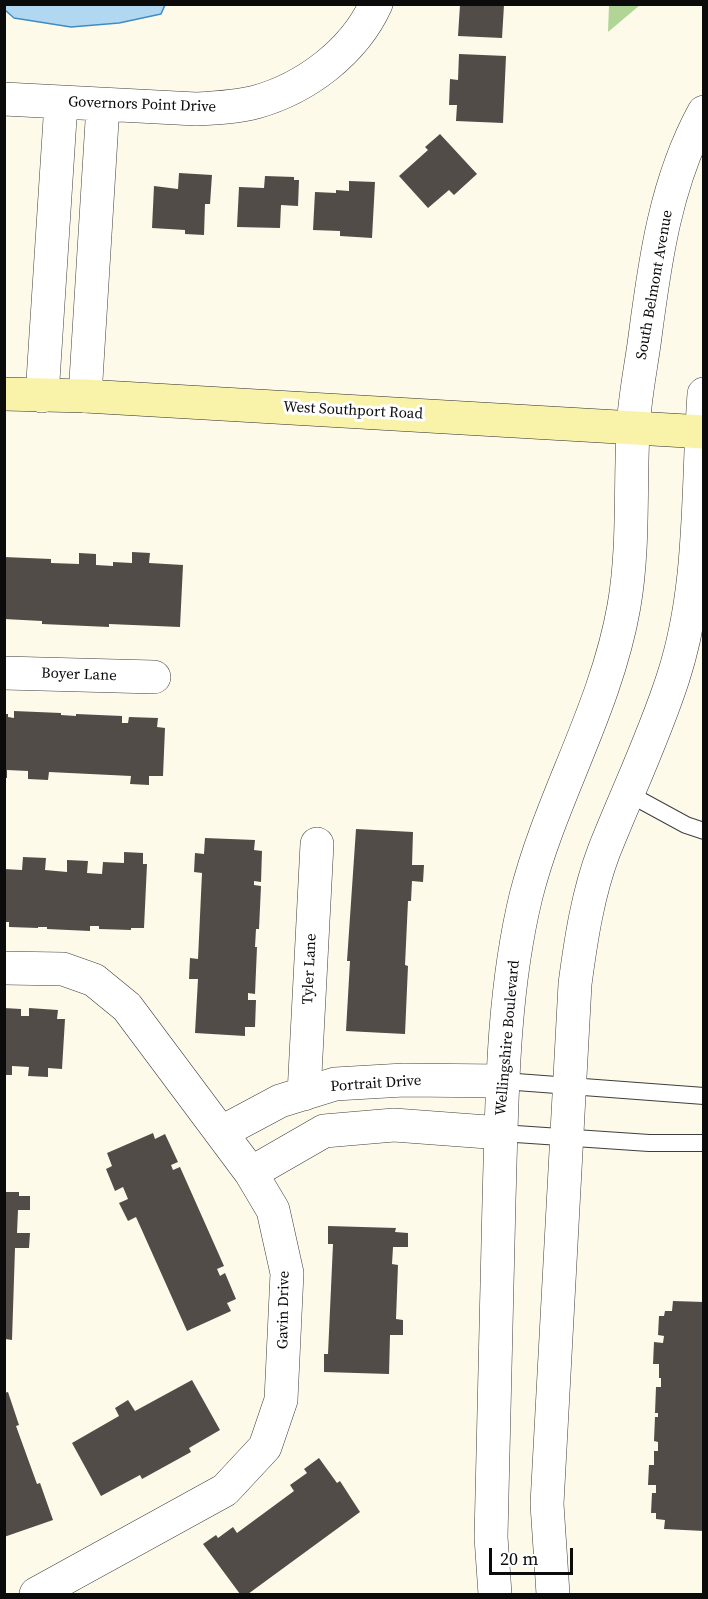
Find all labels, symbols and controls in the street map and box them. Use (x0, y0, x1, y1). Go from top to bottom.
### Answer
street label: Governors Point Drive (68, 93, 216, 117)
street label: South Belmont Avenue (633, 209, 677, 361)
street label: West Southport Road (283, 398, 423, 424)
street label: Boyer Lane (41, 665, 117, 685)
street label: Tyler Lane (299, 933, 321, 1005)
street label: Wellingshire Boulevard (492, 959, 524, 1117)
street label: Portrait Drive (330, 1072, 422, 1096)
street label: Gavin Drive (274, 1271, 294, 1349)
scale bar (492, 1536, 576, 1574)
text: 20 m (500, 1546, 538, 1571)

